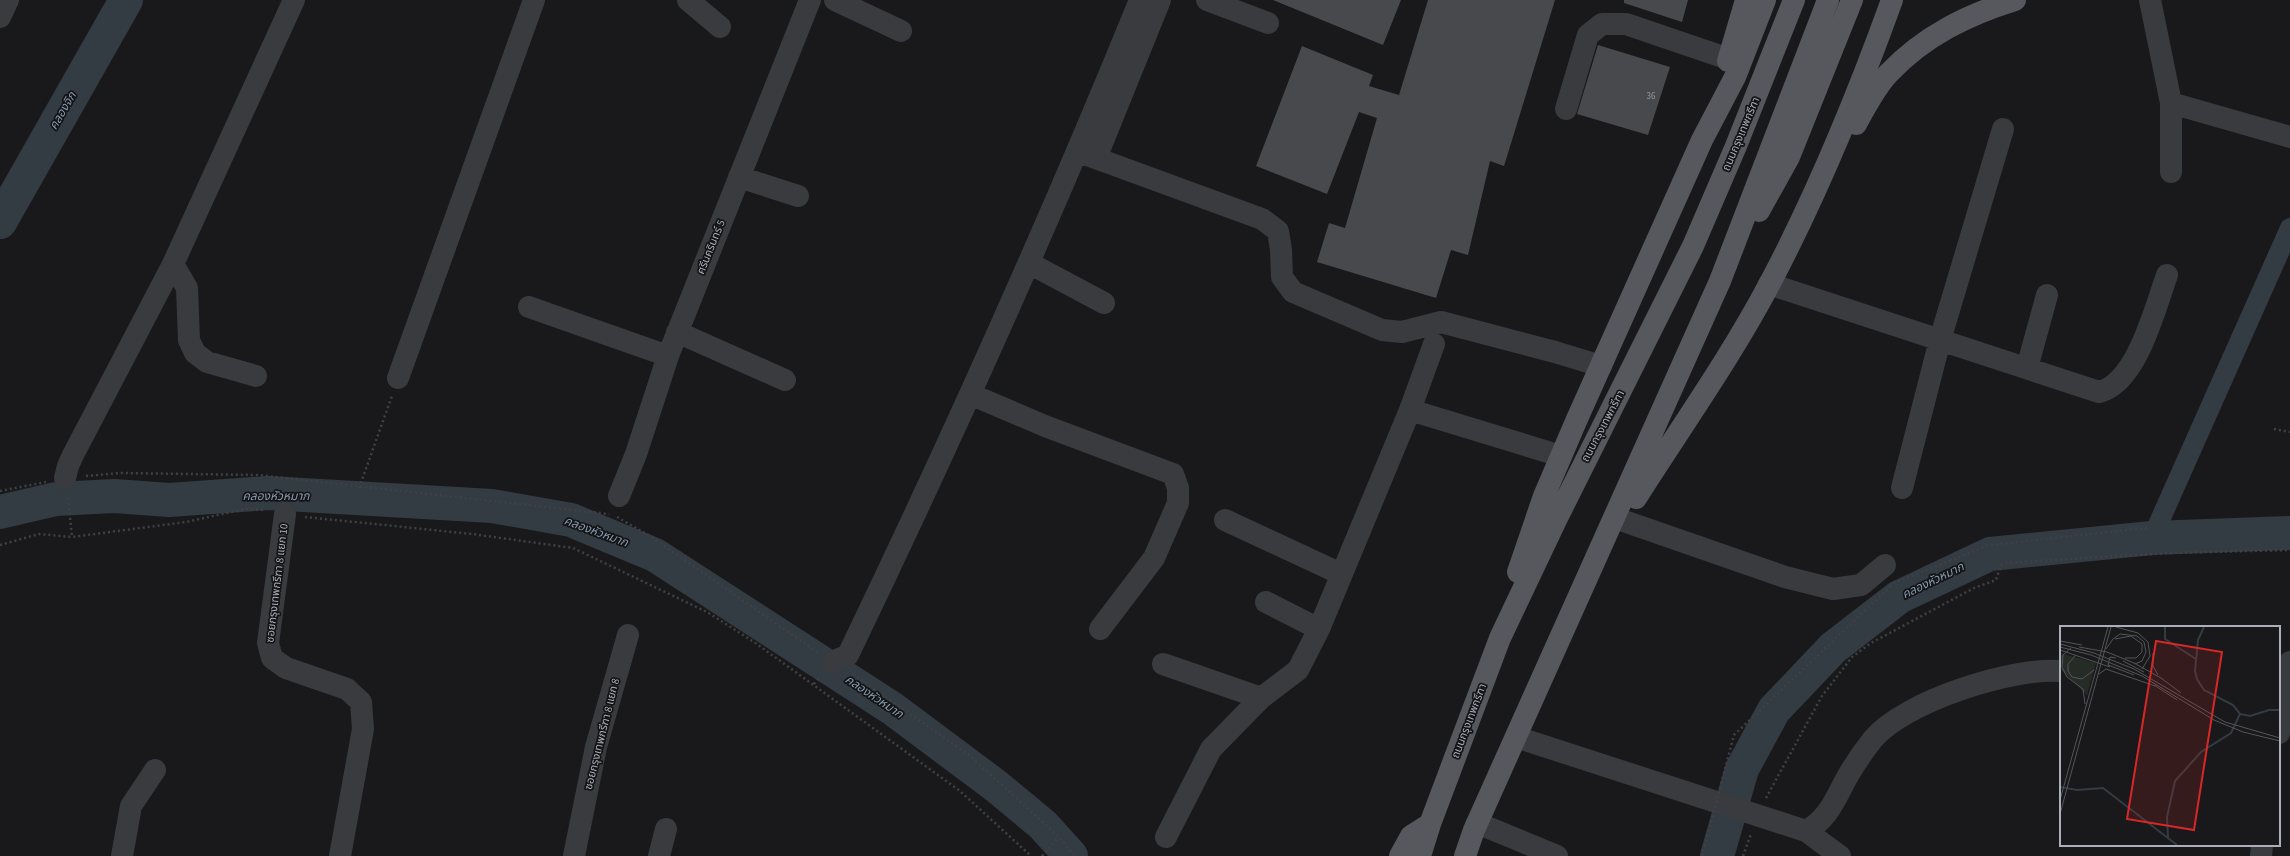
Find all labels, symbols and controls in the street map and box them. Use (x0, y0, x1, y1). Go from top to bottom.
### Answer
water label: คลองจิก (45, 88, 81, 133)
house number: 36 (1647, 90, 1656, 103)
street label: ถนนกรุงเทพกรีฑา (1719, 95, 1763, 173)
street label: ศรีนครินทร์ 5 (693, 217, 729, 277)
street label: ถนนกรุงเทพกรีฑา (1578, 388, 1628, 464)
water label: คลองหัวหมาก (243, 488, 310, 505)
water label: คลองหัวหมาก (562, 513, 631, 552)
street label: ซอยกรุงเทพกรีฑา 8 แยก 10 (262, 523, 292, 643)
water label: คลองหัวหมาก (1899, 558, 1968, 603)
inset map (2060, 626, 2280, 846)
water label: คลองหัวหมาก (841, 671, 907, 723)
street label: ซอยกรุงเทพกรีฑา 8 แยก 8 (581, 676, 623, 791)
street label: ถนนกรุงเทพกรีฑา (1448, 681, 1490, 761)

